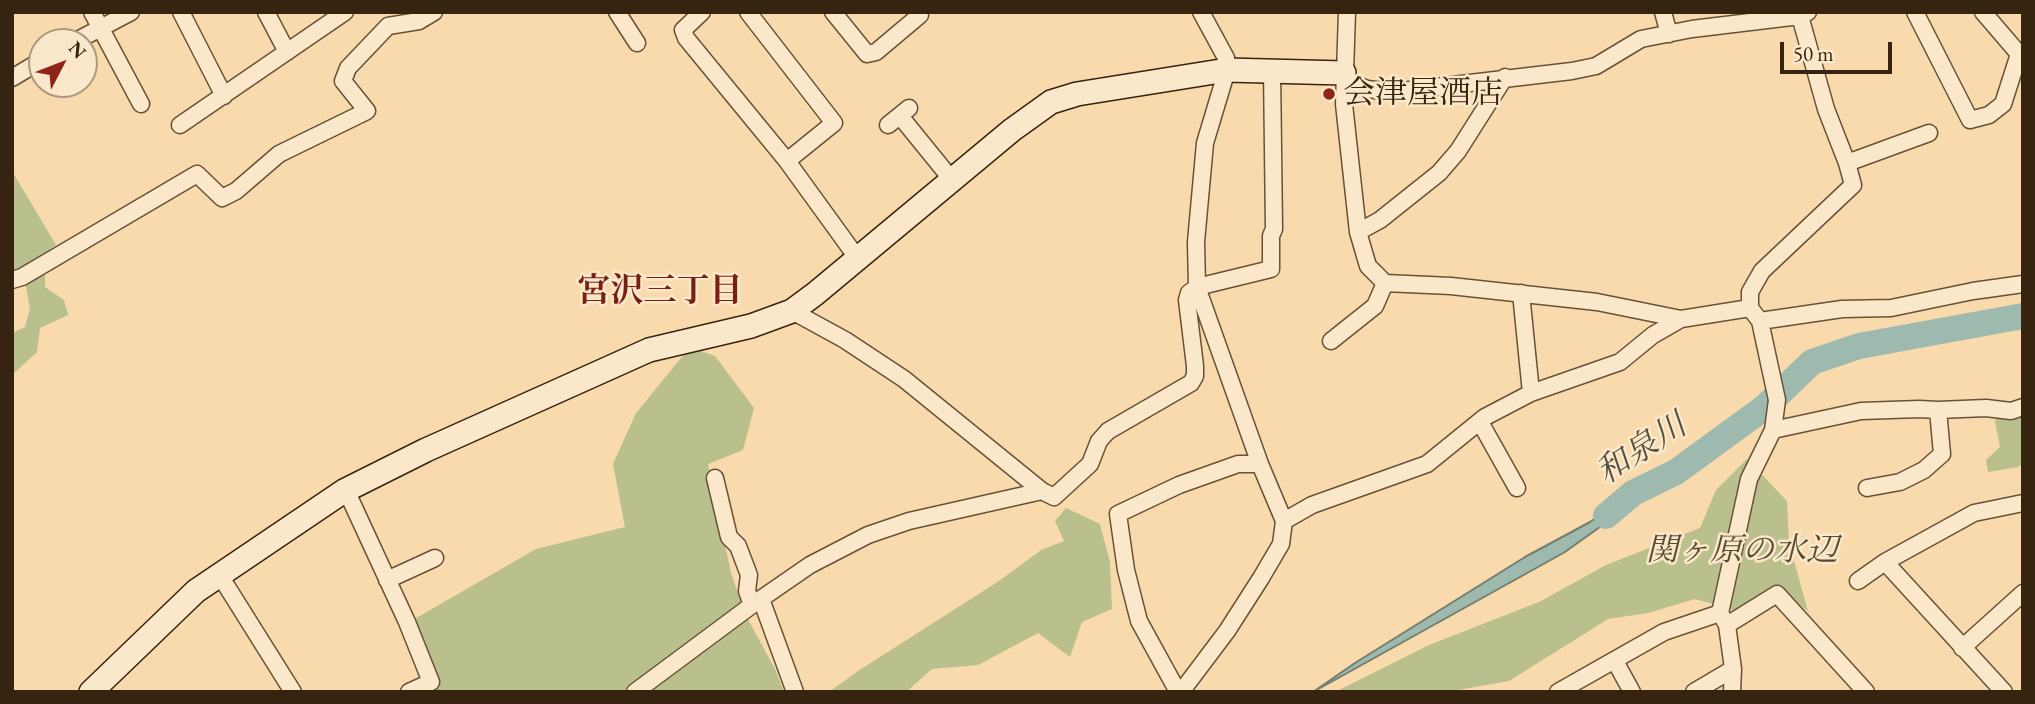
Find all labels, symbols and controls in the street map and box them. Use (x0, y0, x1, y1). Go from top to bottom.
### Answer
north arrow (28, 28, 98, 98)
scale bar (1783, 28, 1895, 72)
text: N (63, 36, 92, 64)
text: 50 m (1793, 40, 1834, 67)
place label: 会津屋酒店 (1343, 75, 1503, 113)
marker: 会津屋酒店 (1321, 86, 1337, 102)
district label: 宮沢三丁目 (578, 272, 742, 312)
water label: 和泉川 (1590, 406, 1694, 494)
park label: 関ヶ原の水辺 (1646, 532, 1838, 570)

